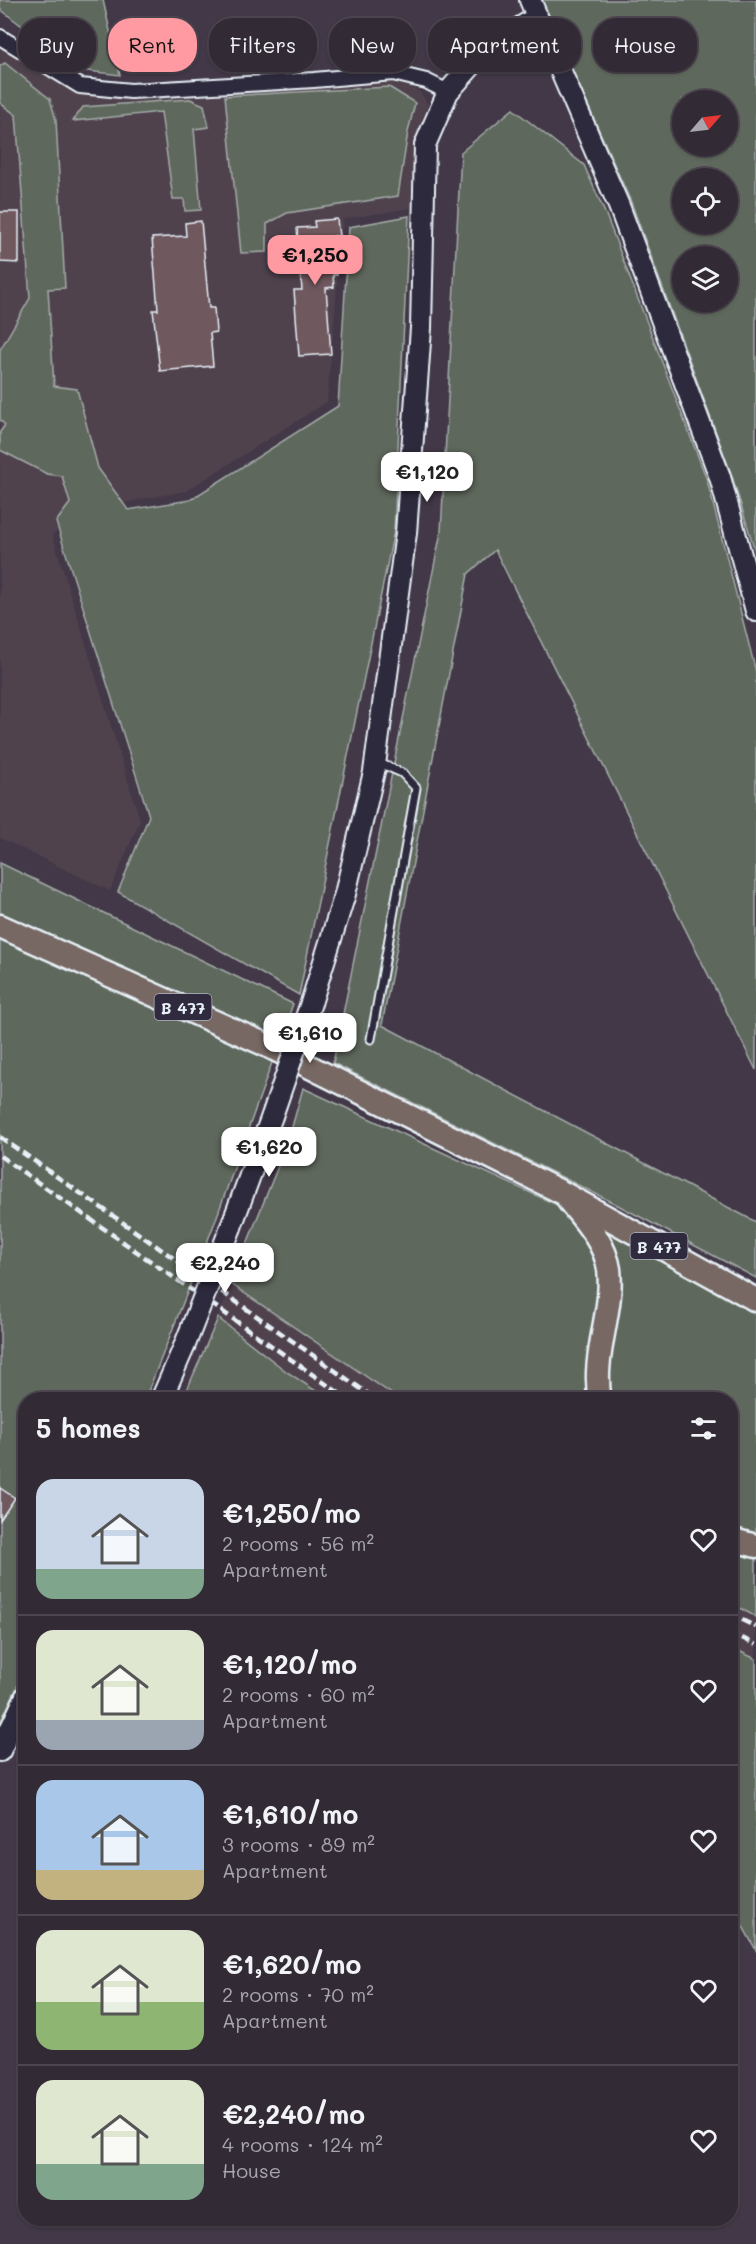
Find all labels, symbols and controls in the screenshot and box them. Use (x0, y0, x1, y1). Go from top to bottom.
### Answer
chip: Buy (18, 18, 96, 72)
chip: Rent (108, 18, 197, 72)
chip: Filters (209, 18, 317, 72)
chip: New (329, 18, 416, 72)
chip: Apartment (428, 18, 581, 72)
chip: House (593, 18, 697, 72)
north arrow (672, 90, 738, 156)
map controls (672, 90, 738, 312)
button: locate (672, 168, 738, 234)
pin: €1,250 (266, 235, 364, 286)
text: €1,250 (282, 241, 348, 267)
button: layers (672, 246, 738, 312)
pin: €1,120 (378, 452, 476, 503)
text: €1,120 (395, 458, 459, 484)
road number: B 477 (154, 994, 212, 1020)
pin: €1,610 (261, 1013, 359, 1064)
text: €1,610 (277, 1019, 343, 1045)
pin: €1,620 (220, 1127, 318, 1178)
text: €1,620 (235, 1133, 303, 1159)
road number: B 477 (630, 1233, 688, 1259)
pin: €2,240 (176, 1243, 274, 1294)
text: €2,240 (190, 1249, 260, 1275)
text: 5 homes (36, 1411, 141, 1445)
icon: filters (687, 1412, 720, 1445)
text: €1,250/mo (222, 1496, 361, 1530)
icon: home (84, 1503, 156, 1575)
icon: heart (687, 1523, 720, 1556)
text: 2 rooms · 56 m² (222, 1530, 374, 1556)
text: Apartment (222, 1556, 328, 1582)
text: €1,120/mo (222, 1647, 357, 1681)
icon: home (84, 1654, 156, 1726)
icon: heart (687, 1674, 720, 1707)
text: 2 rooms · 60 m² (222, 1681, 375, 1707)
text: Apartment (222, 1707, 328, 1733)
text: €1,610/mo (222, 1797, 358, 1831)
icon: home (84, 1804, 156, 1876)
icon: heart (687, 1824, 720, 1857)
text: 3 rooms · 89 m² (222, 1831, 375, 1857)
text: Apartment (222, 1857, 328, 1883)
text: €1,620/mo (222, 1947, 361, 1981)
icon: home (84, 1954, 156, 2026)
icon: heart (687, 1974, 720, 2007)
text: 2 rooms · 70 m² (222, 1981, 374, 2007)
text: Apartment (222, 2007, 328, 2033)
text: €2,240/mo (222, 2097, 365, 2131)
icon: home (84, 2104, 156, 2176)
icon: heart (687, 2124, 720, 2157)
text: 4 rooms · 124 m² (222, 2131, 383, 2157)
text: House (222, 2157, 281, 2183)

